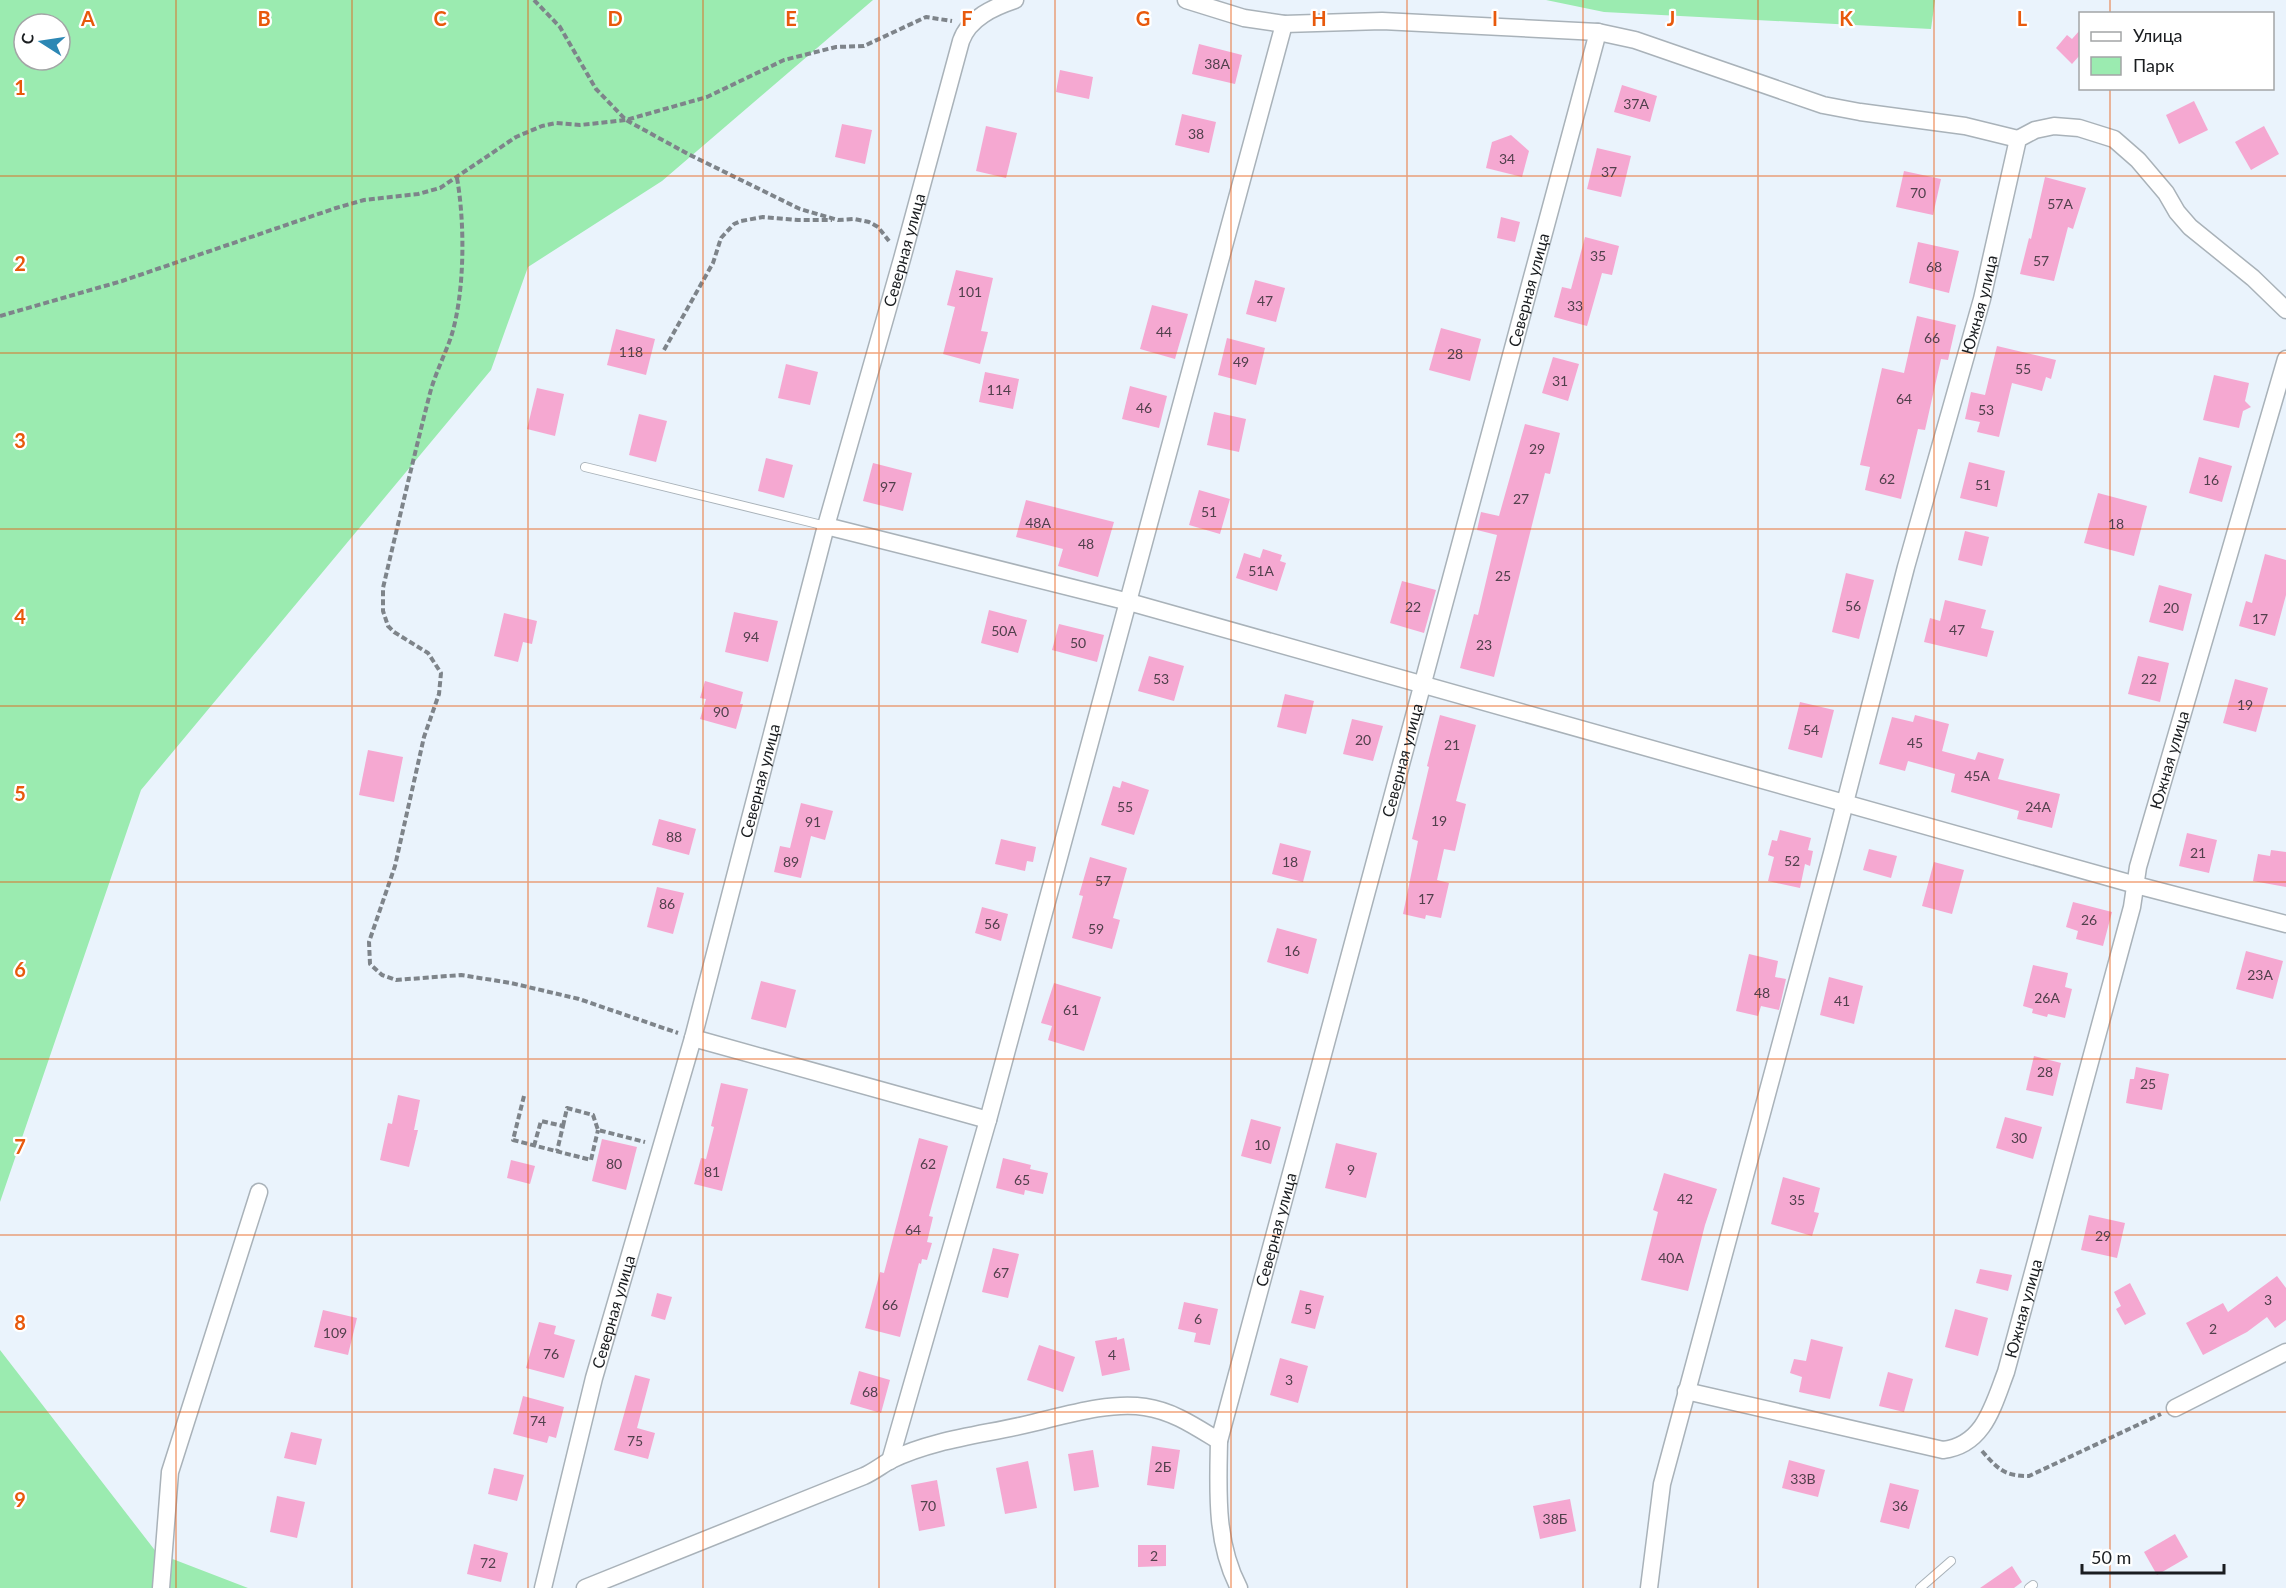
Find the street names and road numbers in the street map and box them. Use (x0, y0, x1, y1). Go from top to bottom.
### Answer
street label: Северная улица (879, 191, 928, 309)
street label: Северная улица (1504, 231, 1553, 349)
street label: Южная улица (1957, 253, 2001, 356)
street label: Северная улица (1377, 701, 1426, 819)
street label: Южная улица (2145, 708, 2192, 811)
street label: Северная улица (735, 722, 783, 840)
street label: Северная улица (1251, 1170, 1300, 1288)
street label: Северная улица (587, 1253, 638, 1371)
street label: Южная улица (2000, 1257, 2045, 1360)

